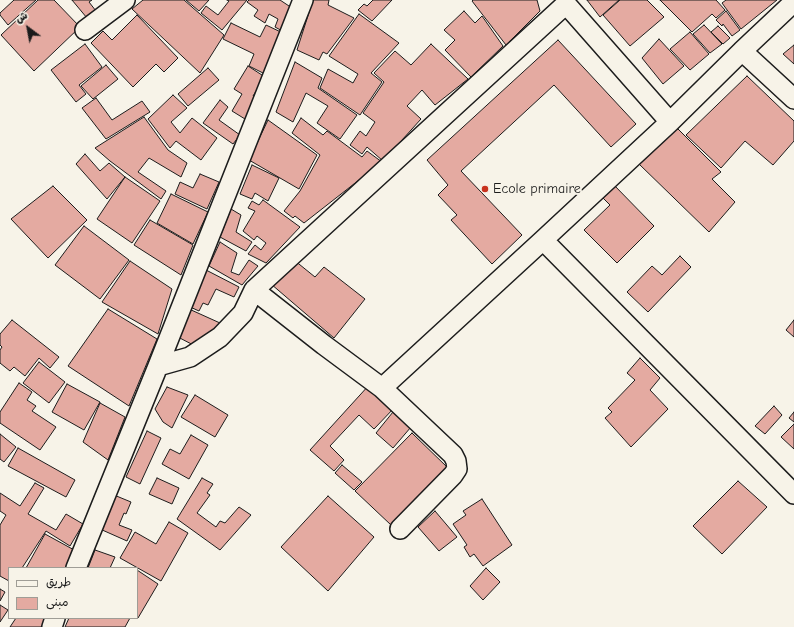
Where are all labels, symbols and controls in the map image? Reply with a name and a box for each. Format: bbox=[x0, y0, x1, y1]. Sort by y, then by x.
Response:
north arrow bbox=[8, 8, 48, 48]
text: ش bbox=[13, 9, 30, 26]
place label: Ecole primaire bbox=[493, 181, 581, 197]
marker: Ecole primaire bbox=[480, 184, 490, 194]
legend bbox=[8, 567, 138, 619]
text: طريق bbox=[46, 575, 71, 589]
text: مبنى bbox=[46, 595, 69, 609]

